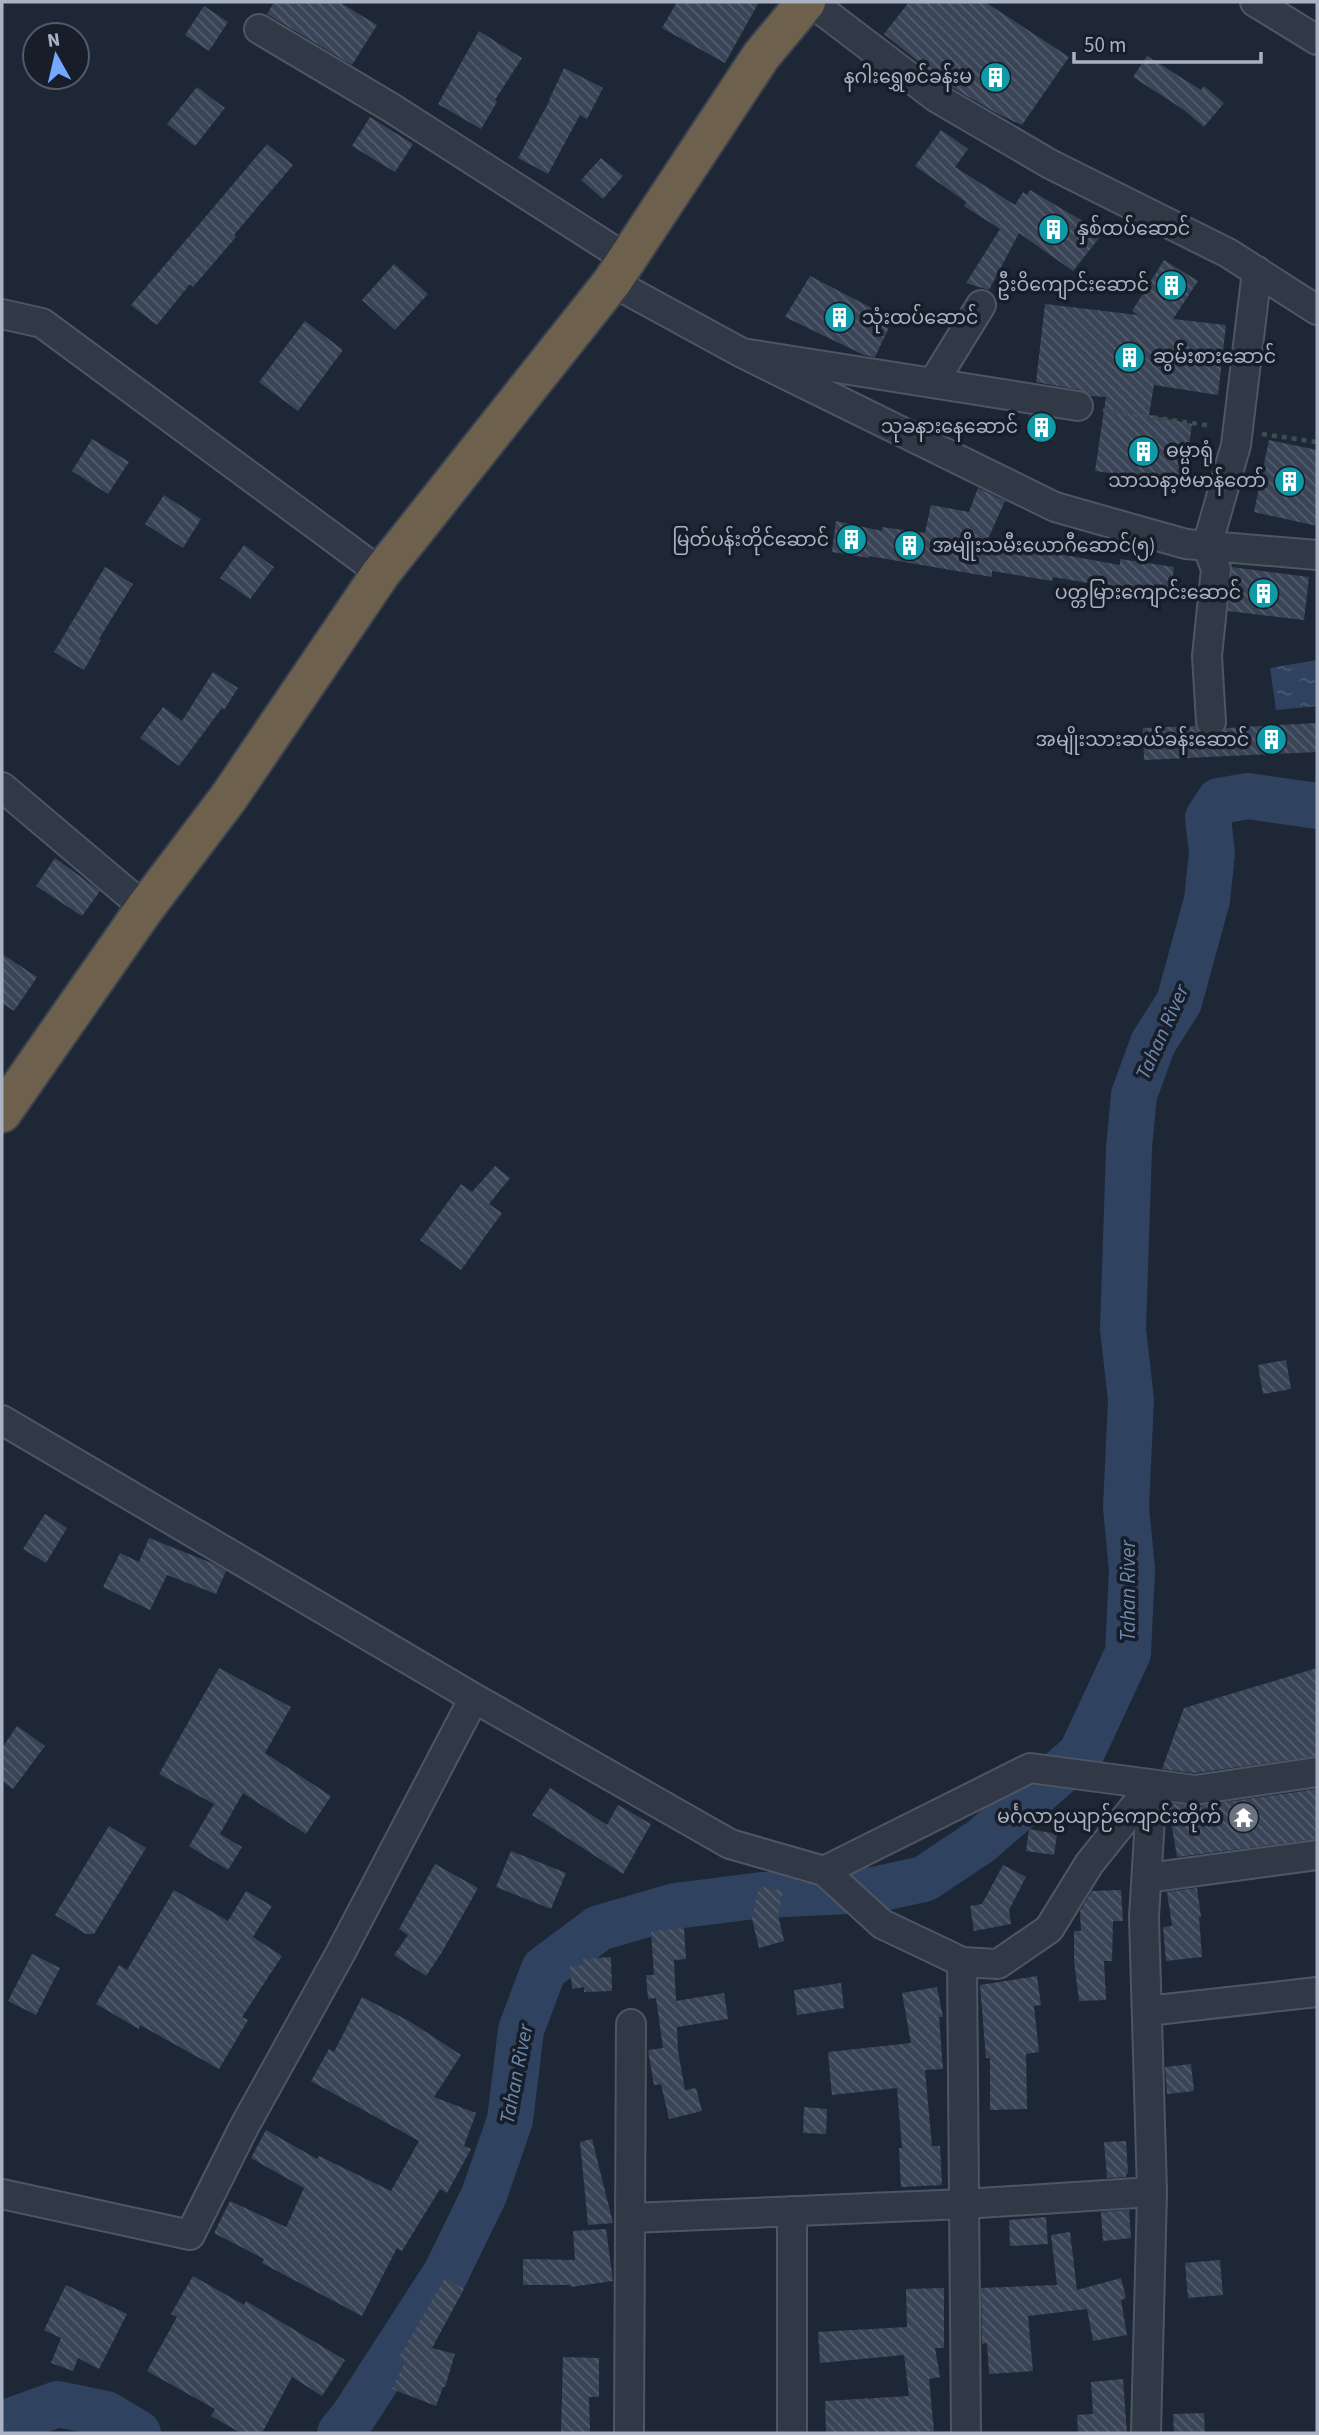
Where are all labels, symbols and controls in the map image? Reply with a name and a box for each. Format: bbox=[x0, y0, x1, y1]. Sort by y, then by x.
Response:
north arrow bbox=[21, 21, 91, 91]
scale bar bbox=[1074, 21, 1261, 65]
text: N bbox=[46, 26, 62, 55]
text: 50 m bbox=[1084, 30, 1126, 60]
building icon: နဂါးရွှေစင်ခန်းမ bbox=[978, 60, 1012, 94]
place label: နဂါးရွှေစင်ခန်းမ bbox=[844, 62, 972, 92]
building icon: နှစ်ထပ်ဆောင် bbox=[1037, 212, 1071, 246]
place label: နှစ်ထပ်ဆောင် bbox=[1077, 214, 1190, 245]
building icon: ဦးဝိကျောင်းဆောင် bbox=[1155, 268, 1189, 302]
place label: ဦးဝိကျောင်းဆောင် bbox=[997, 270, 1149, 300]
building icon: သုံးထပ်ဆောင် bbox=[822, 301, 856, 335]
place label: သုံးထပ်ဆောင် bbox=[862, 303, 978, 334]
building icon: ဆွမ်းစားဆောင် bbox=[1113, 340, 1147, 374]
place label: ဆွမ်းစားဆောင် bbox=[1153, 342, 1276, 372]
building icon: သုခနားနေဆောင် bbox=[1024, 410, 1058, 444]
place label: သုခနားနေဆောင် bbox=[881, 412, 1018, 443]
building icon: ဓမ္မာရုံ bbox=[1126, 434, 1160, 468]
place label: ဓမ္မာရုံ bbox=[1166, 438, 1213, 467]
building icon: သာသနာ့ဗိမာန်တော် bbox=[1272, 464, 1306, 498]
place label: သာသနာ့ဗိမာန်တော် bbox=[1108, 466, 1266, 496]
building icon: မြတ်ပန်းတိုင်ဆောင် bbox=[835, 523, 869, 557]
place label: မြတ်ပန်းတိုင်ဆောင် bbox=[672, 525, 829, 556]
building icon: အမျိုးသမီးယောဂီဆောင်(၅) bbox=[892, 529, 926, 563]
place label: အမျိုးသမီးယောဂီဆောင်(၅) bbox=[932, 531, 1155, 561]
building icon: ပတ္တမြားကျောင်းဆောင် bbox=[1247, 576, 1281, 610]
place label: ပတ္တမြားကျောင်းဆောင် bbox=[1055, 578, 1241, 608]
building icon: အမျိုးသားဆယ်ခန်းဆောင် bbox=[1255, 723, 1289, 757]
place label: အမျိုးသားဆယ်ခန်းဆောင် bbox=[1036, 725, 1249, 755]
water label: Tahan River bbox=[1128, 979, 1197, 1084]
water label: Tahan River bbox=[1113, 1540, 1143, 1642]
temple icon: မင်္ဂလာဥယျာဉ်ကျောင်းတိုက် bbox=[1227, 1800, 1261, 1834]
place label: မင်္ဂလာဥယျာဉ်ကျောင်းတိုက် bbox=[997, 1802, 1221, 1833]
water label: Tahan River bbox=[492, 2021, 541, 2127]

